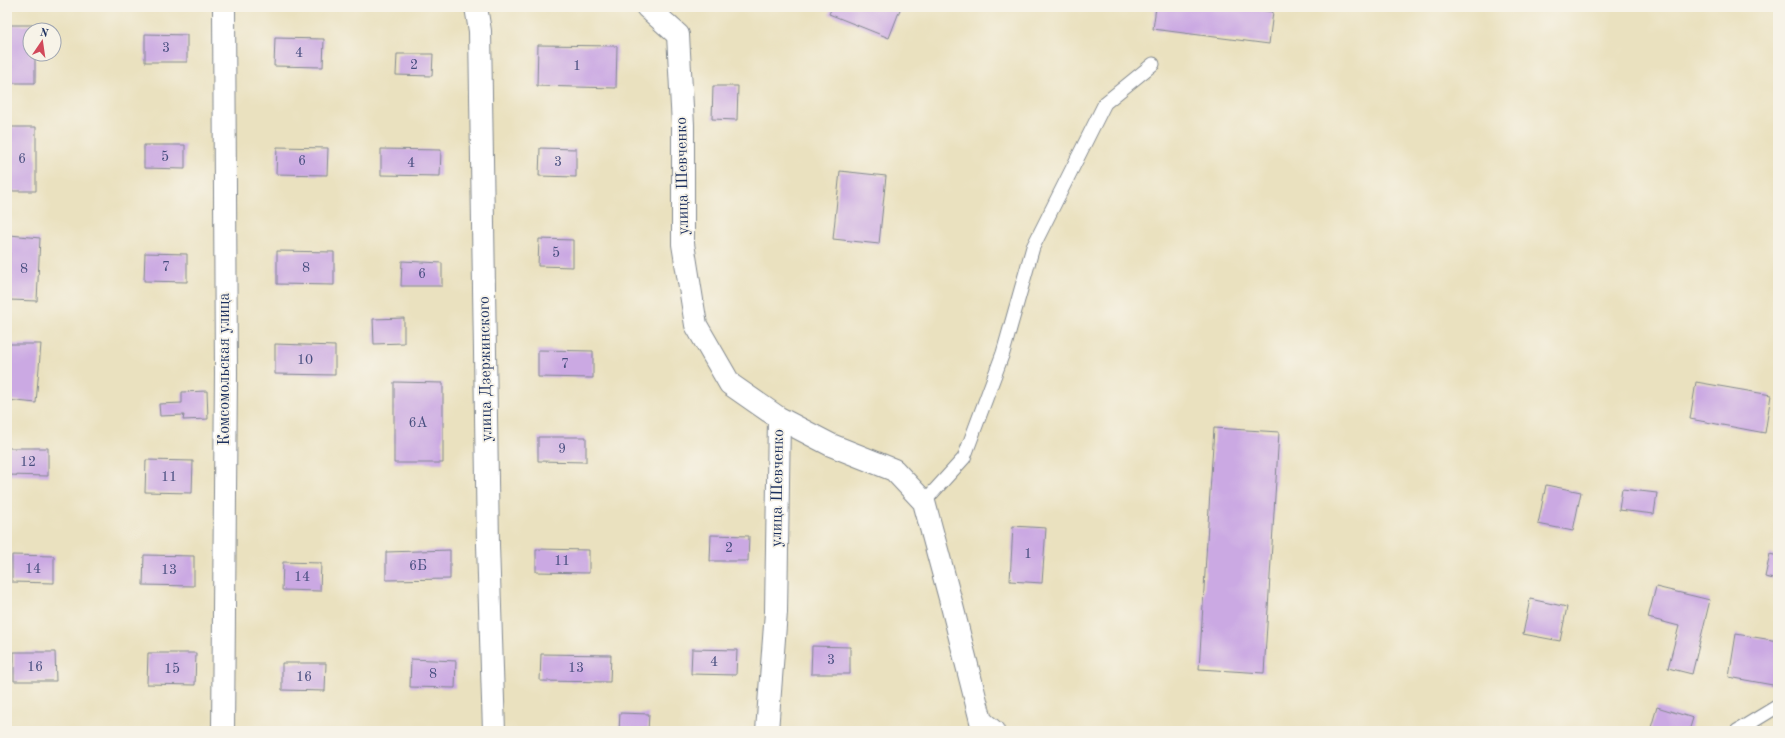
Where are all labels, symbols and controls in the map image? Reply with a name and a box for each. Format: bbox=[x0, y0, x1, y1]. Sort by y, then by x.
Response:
north arrow bbox=[22, 22, 62, 62]
text: N bbox=[39, 27, 50, 40]
house number: 3 bbox=[162, 41, 170, 55]
house number: 4 bbox=[295, 46, 303, 60]
house number: 2 bbox=[410, 58, 418, 72]
house number: 1 bbox=[573, 59, 581, 73]
street label: улица Шевченко bbox=[674, 117, 692, 235]
house number: 5 bbox=[161, 150, 169, 164]
house number: 6 bbox=[18, 152, 26, 166]
house number: 6 bbox=[298, 154, 306, 168]
house number: 3 bbox=[554, 155, 562, 169]
house number: 4 bbox=[407, 156, 415, 170]
house number: 5 bbox=[552, 246, 560, 260]
house number: 7 bbox=[162, 260, 170, 274]
house number: 8 bbox=[302, 261, 310, 275]
house number: 8 bbox=[20, 262, 28, 276]
house number: 6 bbox=[418, 267, 426, 281]
street label: Комсомольская улица bbox=[217, 292, 233, 446]
street label: улица Дзержинского bbox=[477, 296, 495, 442]
house number: 10 bbox=[297, 353, 313, 367]
house number: 7 bbox=[561, 357, 569, 371]
house number: 6А bbox=[409, 416, 428, 430]
street label: улица Шевченко bbox=[769, 429, 787, 547]
house number: 9 bbox=[558, 442, 566, 456]
house number: 12 bbox=[20, 455, 36, 469]
house number: 11 bbox=[161, 470, 177, 484]
house number: 2 bbox=[725, 541, 733, 555]
house number: 1 bbox=[1024, 547, 1032, 561]
house number: 11 bbox=[554, 554, 570, 568]
house number: 6Б bbox=[409, 559, 427, 573]
house number: 14 bbox=[25, 562, 41, 576]
house number: 13 bbox=[161, 563, 177, 577]
house number: 14 bbox=[294, 570, 310, 584]
house number: 3 bbox=[827, 653, 835, 667]
house number: 4 bbox=[710, 655, 718, 669]
house number: 16 bbox=[27, 660, 43, 674]
house number: 13 bbox=[568, 661, 584, 675]
house number: 15 bbox=[164, 662, 180, 676]
house number: 8 bbox=[429, 667, 437, 681]
house number: 16 bbox=[296, 670, 312, 684]

